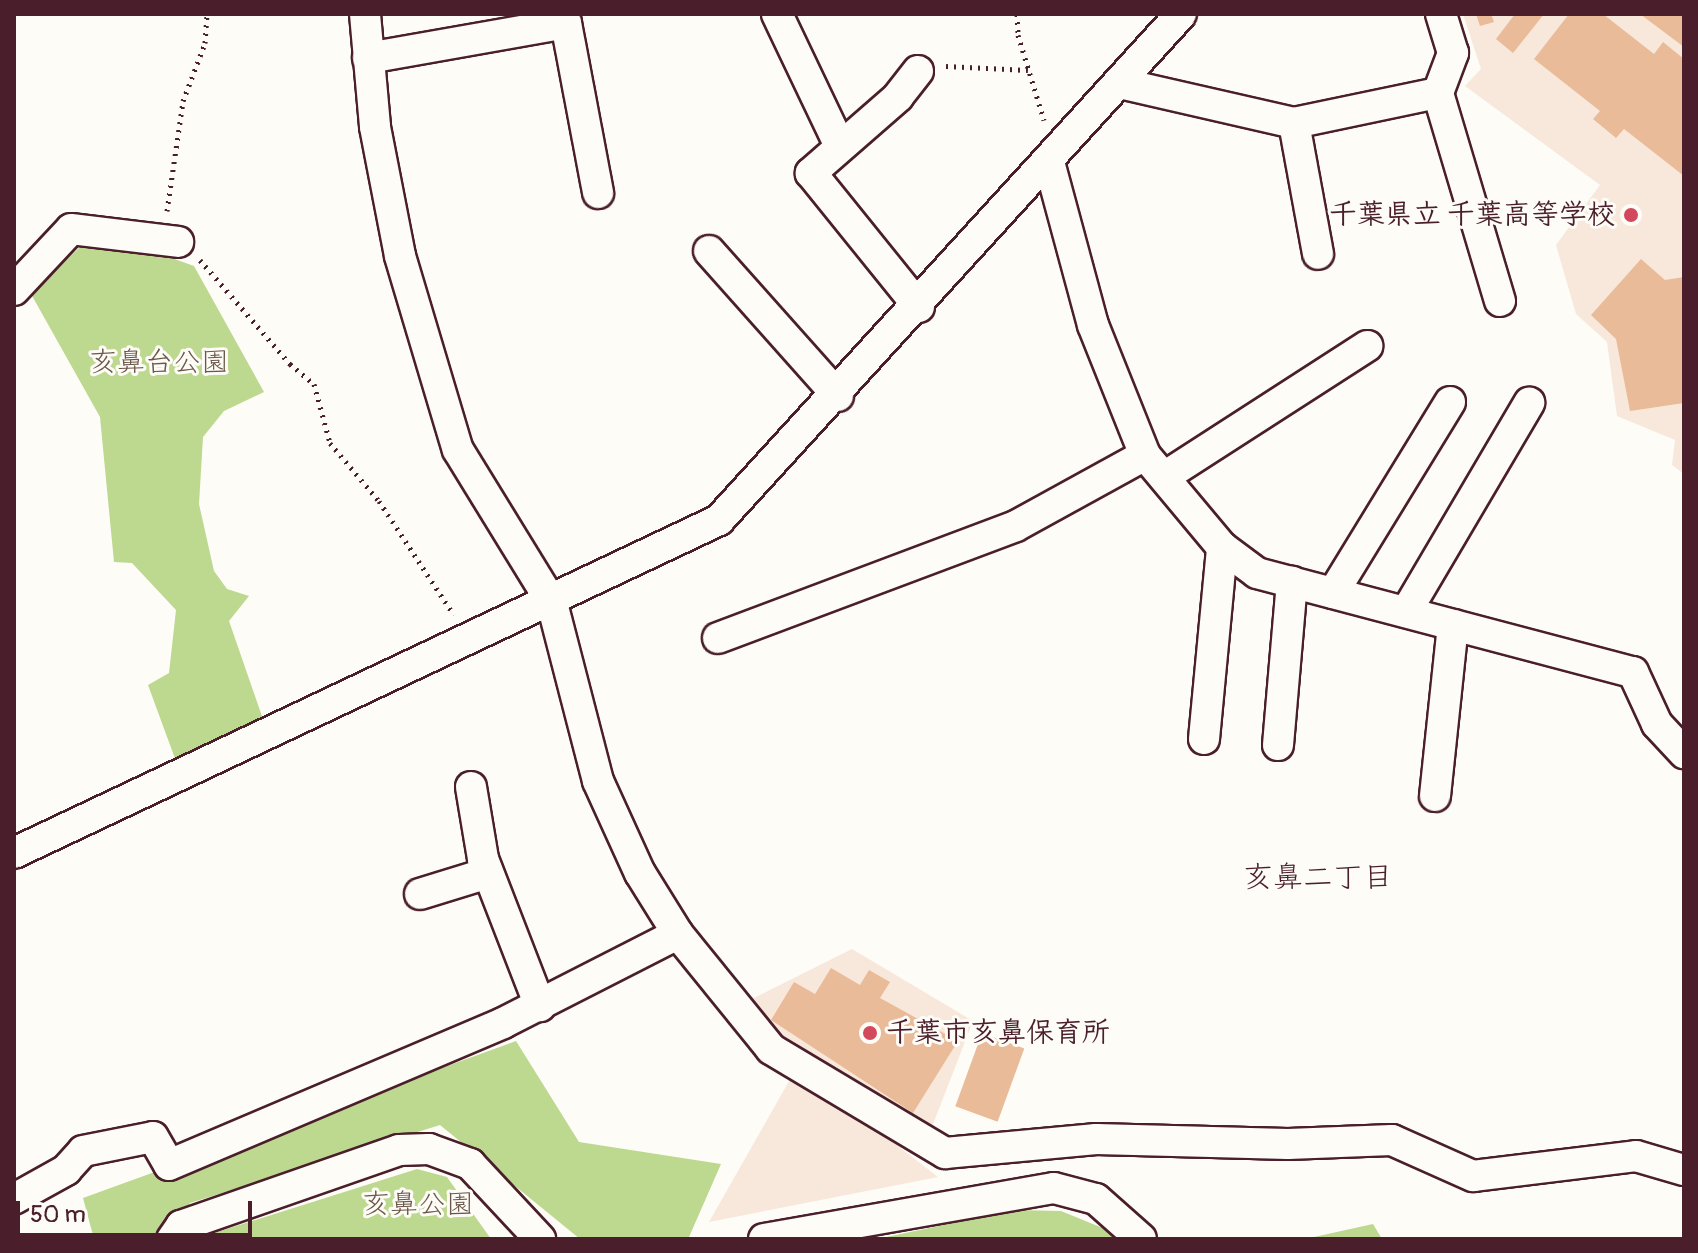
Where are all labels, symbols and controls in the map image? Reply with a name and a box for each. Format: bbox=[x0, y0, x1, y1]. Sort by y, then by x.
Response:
place label: 千葉県立 千葉高等学校 bbox=[1329, 198, 1615, 232]
marker: 千葉県立 千葉高等学校 bbox=[1622, 206, 1640, 224]
park label: 亥鼻台公園 bbox=[89, 346, 229, 380]
district label: 亥鼻二丁目 bbox=[1243, 860, 1393, 896]
place label: 千葉市亥鼻保育所 bbox=[886, 1016, 1110, 1050]
marker: 千葉市亥鼻保育所 bbox=[861, 1024, 879, 1042]
scale bar bbox=[20, 1185, 256, 1235]
park label: 亥鼻公園 bbox=[362, 1188, 474, 1222]
text: 50 m bbox=[30, 1200, 86, 1229]

